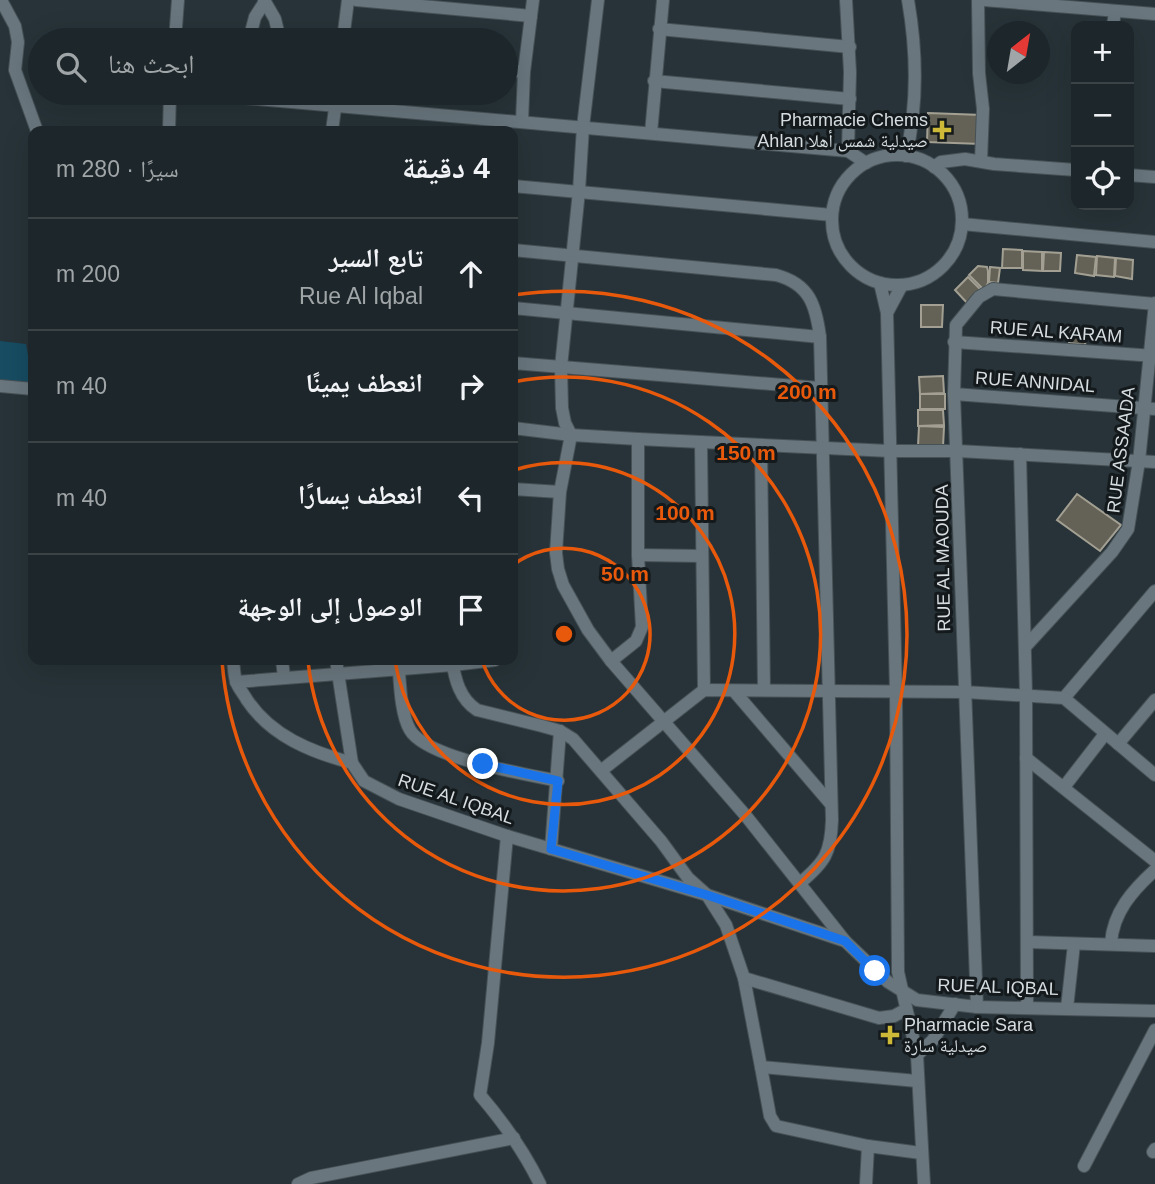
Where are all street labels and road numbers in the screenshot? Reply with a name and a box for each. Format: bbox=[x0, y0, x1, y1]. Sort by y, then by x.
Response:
street label: RUE AL KARAM bbox=[989, 317, 1123, 347]
street label: RUE ANNIDAL bbox=[974, 368, 1096, 396]
street label: RUE ASSAADA bbox=[1103, 386, 1139, 514]
street label: RUE AL MAOUDA bbox=[932, 484, 954, 632]
street label: RUE AL IQBAL bbox=[395, 770, 517, 828]
street label: RUE AL IQBAL bbox=[937, 975, 1059, 999]

